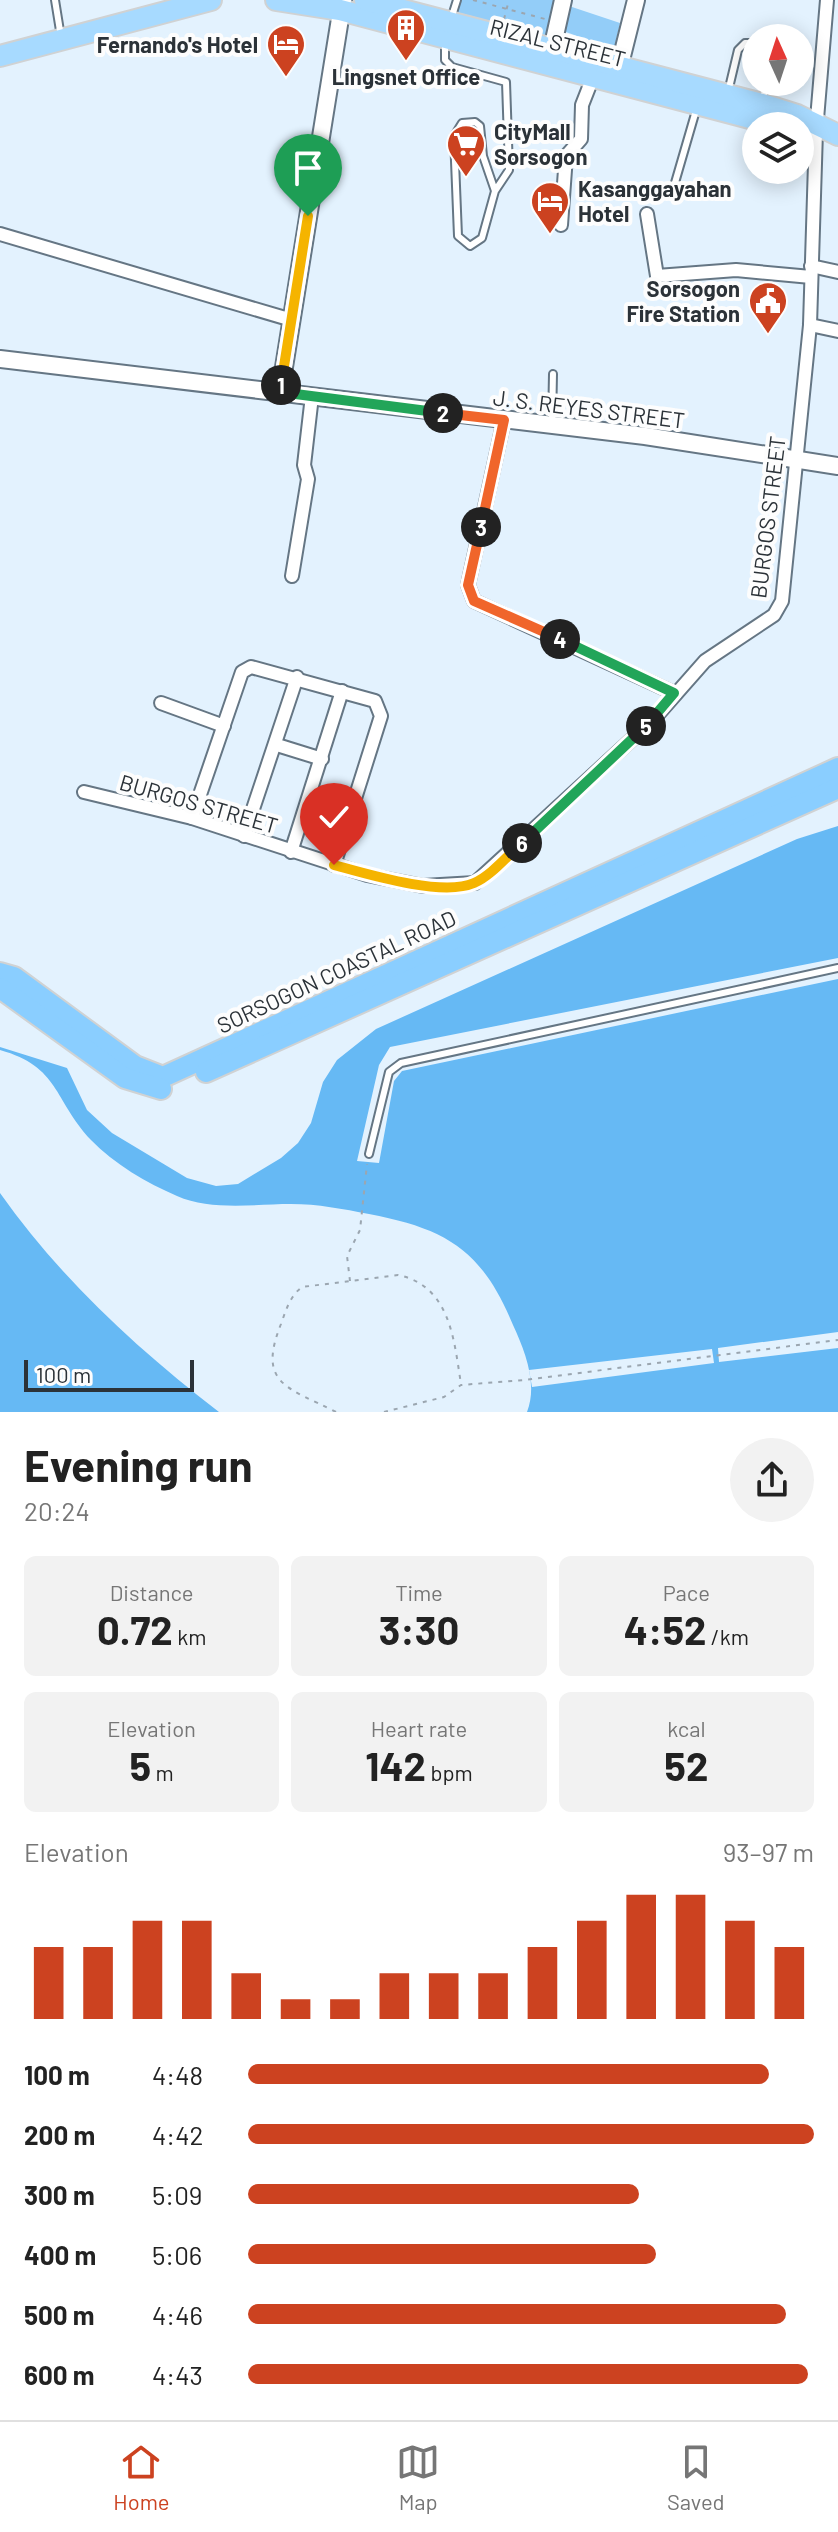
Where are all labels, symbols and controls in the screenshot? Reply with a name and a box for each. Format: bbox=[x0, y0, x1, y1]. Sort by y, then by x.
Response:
building icon: Lingsnet Office bbox=[385, 7, 427, 62]
street label: RIZAL STREET bbox=[487, 13, 629, 71]
hotel icon: Fernando's Hotel bbox=[265, 23, 307, 78]
north arrow bbox=[742, 24, 814, 96]
map controls bbox=[742, 24, 814, 184]
place label: Fernando's Hotel bbox=[97, 31, 258, 57]
place label: Lingsnet Office bbox=[332, 63, 480, 89]
button: layers bbox=[742, 112, 814, 184]
place label: CityMall Sorsogon bbox=[494, 118, 587, 169]
supermarket icon: CityMall Sorsogon bbox=[445, 123, 487, 178]
pin bbox=[274, 134, 342, 216]
icon: arrive bbox=[286, 146, 330, 190]
place label: Kasanggayahan Hotel bbox=[578, 175, 732, 226]
hotel icon: Kasanggayahan Hotel bbox=[529, 180, 571, 235]
place label: Sorsogon Fire Station bbox=[626, 275, 740, 326]
public building icon: Sorsogon Fire Station bbox=[747, 280, 789, 335]
pin: 1 bbox=[261, 365, 301, 405]
text: 1 bbox=[277, 372, 285, 398]
street label: J. S. REYES STREET bbox=[492, 383, 686, 433]
pin: 2 bbox=[423, 393, 463, 433]
text: 2 bbox=[437, 400, 449, 426]
street label: BURGOS STREET bbox=[744, 434, 790, 600]
pin: 3 bbox=[461, 507, 501, 547]
text: 3 bbox=[475, 514, 487, 540]
pin: 4 bbox=[540, 619, 580, 659]
text: 4 bbox=[553, 626, 567, 652]
pin: 5 bbox=[626, 706, 666, 746]
text: 5 bbox=[640, 713, 652, 739]
street label: BURGOS STREET bbox=[117, 768, 281, 838]
pin bbox=[300, 783, 368, 865]
icon: check bbox=[312, 795, 356, 839]
pin: 6 bbox=[502, 823, 542, 863]
text: 6 bbox=[516, 830, 528, 856]
street label: SORSOGON COASTAL ROAD bbox=[212, 904, 460, 1038]
scale bar bbox=[24, 1356, 194, 1392]
text: 100 m bbox=[36, 1361, 91, 1387]
text: Evening run bbox=[24, 1438, 253, 1491]
button: share bbox=[730, 1438, 814, 1522]
text: 20:24 bbox=[24, 1495, 90, 1526]
text: Distance bbox=[110, 1579, 194, 1605]
text: Time bbox=[395, 1579, 443, 1605]
text: Pace bbox=[663, 1579, 710, 1605]
text: 0.72 bbox=[97, 1605, 173, 1653]
text: 3:30 bbox=[379, 1605, 459, 1653]
text: 4:52 bbox=[624, 1605, 706, 1653]
text: km bbox=[173, 1623, 206, 1649]
text: /km bbox=[706, 1623, 749, 1649]
text: Elevation bbox=[107, 1715, 196, 1741]
text: Heart rate bbox=[371, 1715, 467, 1741]
text: kcal bbox=[667, 1715, 706, 1741]
text: 5 bbox=[130, 1741, 151, 1789]
text: 142 bbox=[365, 1741, 426, 1789]
text: 52 bbox=[664, 1741, 708, 1789]
text: m bbox=[151, 1759, 174, 1785]
text: bpm bbox=[426, 1759, 473, 1785]
text: Elevation bbox=[24, 1836, 129, 1867]
text: 93–97 m bbox=[723, 1836, 814, 1867]
text: 100 m bbox=[24, 2059, 90, 2090]
text: 4:48 bbox=[152, 2059, 203, 2090]
text: 200 m bbox=[24, 2119, 95, 2150]
text: 4:42 bbox=[152, 2119, 203, 2150]
text: 300 m bbox=[24, 2179, 95, 2210]
text: 5:09 bbox=[152, 2179, 202, 2210]
text: 400 m bbox=[24, 2239, 96, 2270]
text: 5:06 bbox=[152, 2239, 202, 2270]
text: 500 m bbox=[24, 2299, 95, 2330]
text: 4:46 bbox=[152, 2299, 203, 2330]
text: 600 m bbox=[24, 2359, 95, 2390]
text: 4:43 bbox=[152, 2359, 203, 2390]
tab: Home bbox=[113, 2440, 170, 2514]
tab: Map bbox=[396, 2440, 440, 2514]
tab: Saved bbox=[667, 2440, 725, 2514]

